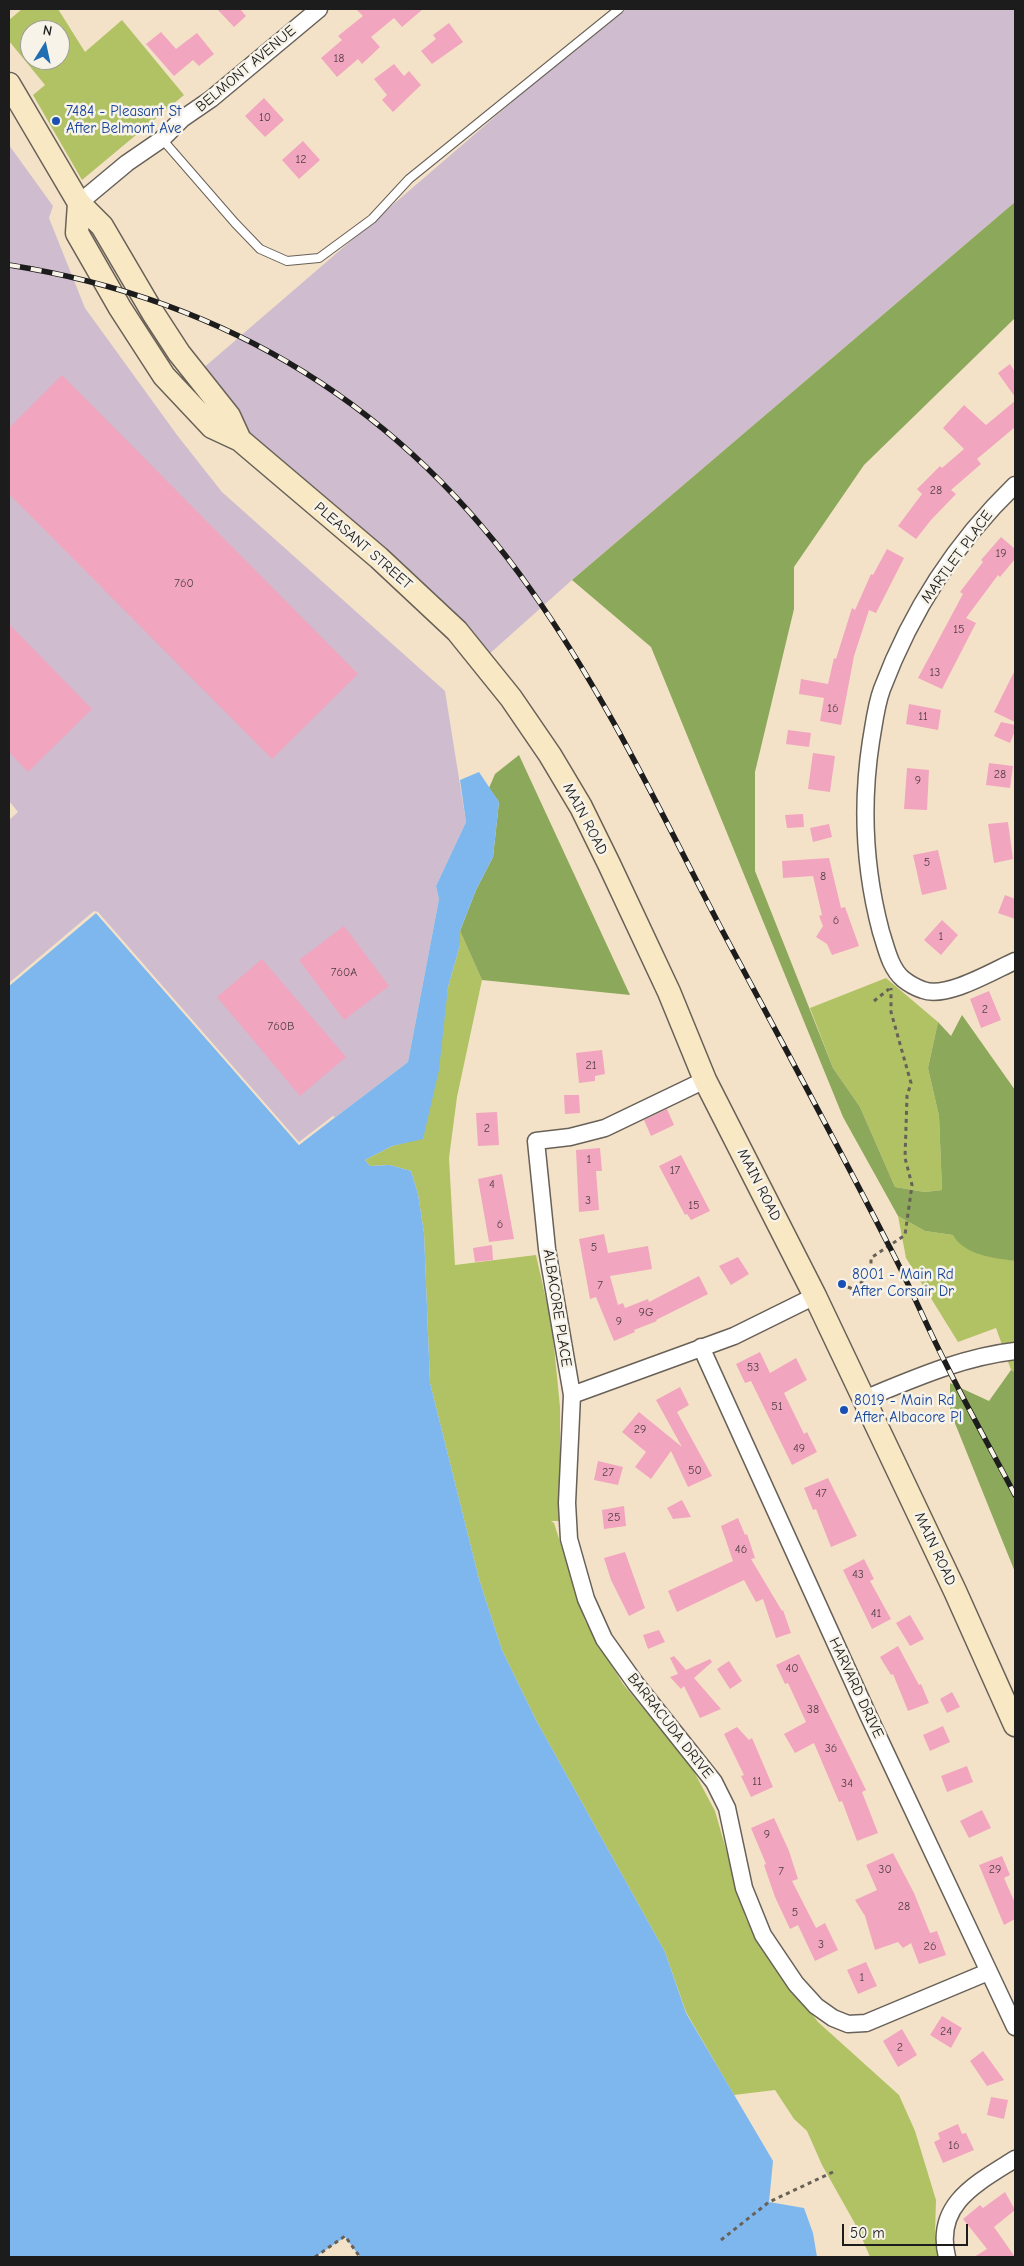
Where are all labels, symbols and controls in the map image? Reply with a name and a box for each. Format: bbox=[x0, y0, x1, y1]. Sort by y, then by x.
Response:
north arrow bbox=[20, 20, 70, 70]
text: N bbox=[42, 22, 53, 40]
street label: BELMONT AVENUE bbox=[192, 22, 300, 116]
house number: 18 bbox=[334, 52, 344, 66]
place label: 7484 - Pleasant St After Belmont Ave bbox=[66, 103, 181, 138]
house number: 10 bbox=[259, 111, 271, 125]
marker: 7484 - Pleasant St After Belmont Ave bbox=[50, 115, 62, 127]
house number: 12 bbox=[295, 153, 307, 167]
house number: 28 bbox=[930, 484, 942, 498]
street label: PLEASANT STREET bbox=[310, 498, 416, 594]
street label: MARTLET PLACE bbox=[917, 507, 997, 607]
house number: 19 bbox=[995, 547, 1007, 561]
house number: 760 bbox=[174, 577, 194, 591]
house number: 15 bbox=[953, 623, 965, 637]
house number: 13 bbox=[930, 666, 940, 680]
house number: 16 bbox=[827, 702, 839, 716]
house number: 11 bbox=[918, 710, 928, 724]
house number: 28 bbox=[994, 768, 1006, 782]
house number: 9 bbox=[915, 774, 921, 788]
street label: MAIN ROAD bbox=[559, 780, 611, 858]
house number: 5 bbox=[924, 856, 930, 870]
house number: 8 bbox=[820, 870, 826, 884]
house number: 6 bbox=[833, 914, 839, 928]
house number: 1 bbox=[939, 930, 943, 944]
house number: 760A bbox=[331, 966, 357, 980]
house number: 2 bbox=[982, 1003, 988, 1017]
house number: 760B bbox=[268, 1020, 294, 1034]
house number: 21 bbox=[585, 1059, 597, 1073]
house number: 2 bbox=[484, 1122, 490, 1136]
street label: MAIN ROAD bbox=[733, 1146, 785, 1224]
house number: 1 bbox=[587, 1153, 591, 1167]
house number: 17 bbox=[670, 1164, 680, 1178]
house number: 4 bbox=[489, 1178, 495, 1192]
house number: 3 bbox=[585, 1194, 591, 1208]
house number: 15 bbox=[688, 1199, 700, 1213]
house number: 6 bbox=[497, 1218, 503, 1232]
house number: 5 bbox=[591, 1241, 597, 1255]
street label: ALBACORE PLACE bbox=[539, 1248, 575, 1368]
place label: 8001 - Main Rd After Corsair Dr bbox=[852, 1266, 954, 1301]
marker: 8001 - Main Rd After Corsair Dr bbox=[836, 1278, 848, 1290]
house number: 7 bbox=[597, 1279, 603, 1293]
house number: 9G bbox=[639, 1306, 653, 1320]
house number: 9 bbox=[616, 1315, 622, 1329]
house number: 53 bbox=[747, 1361, 759, 1375]
place label: 8019 - Main Rd After Albacore Pl bbox=[854, 1392, 962, 1427]
house number: 51 bbox=[771, 1400, 783, 1414]
marker: 8019 - Main Rd After Albacore Pl bbox=[838, 1404, 850, 1416]
house number: 29 bbox=[634, 1423, 646, 1437]
house number: 49 bbox=[793, 1442, 805, 1456]
house number: 50 bbox=[688, 1464, 702, 1478]
house number: 27 bbox=[602, 1466, 614, 1480]
house number: 47 bbox=[815, 1487, 827, 1501]
street label: MAIN ROAD bbox=[910, 1510, 960, 1588]
house number: 25 bbox=[608, 1511, 620, 1525]
house number: 46 bbox=[735, 1543, 747, 1557]
house number: 43 bbox=[852, 1568, 864, 1582]
house number: 41 bbox=[871, 1607, 881, 1621]
street label: HARVARD DRIVE bbox=[825, 1635, 887, 1741]
house number: 40 bbox=[785, 1662, 799, 1676]
street label: BARRACUDA DRIVE bbox=[623, 1670, 717, 1782]
house number: 38 bbox=[807, 1703, 819, 1717]
house number: 36 bbox=[825, 1742, 837, 1756]
house number: 11 bbox=[752, 1775, 762, 1789]
house number: 34 bbox=[841, 1777, 853, 1791]
house number: 9 bbox=[764, 1828, 770, 1842]
house number: 30 bbox=[878, 1863, 892, 1877]
house number: 29 bbox=[989, 1863, 1001, 1877]
house number: 7 bbox=[778, 1865, 784, 1879]
house number: 28 bbox=[898, 1900, 910, 1914]
house number: 5 bbox=[792, 1906, 798, 1920]
house number: 3 bbox=[818, 1938, 824, 1952]
house number: 26 bbox=[924, 1940, 936, 1954]
house number: 1 bbox=[860, 1971, 864, 1985]
house number: 24 bbox=[940, 2025, 952, 2039]
house number: 2 bbox=[897, 2041, 903, 2055]
house number: 16 bbox=[948, 2139, 960, 2153]
scale bar bbox=[844, 2214, 970, 2246]
text: 50 m bbox=[850, 2224, 885, 2242]

